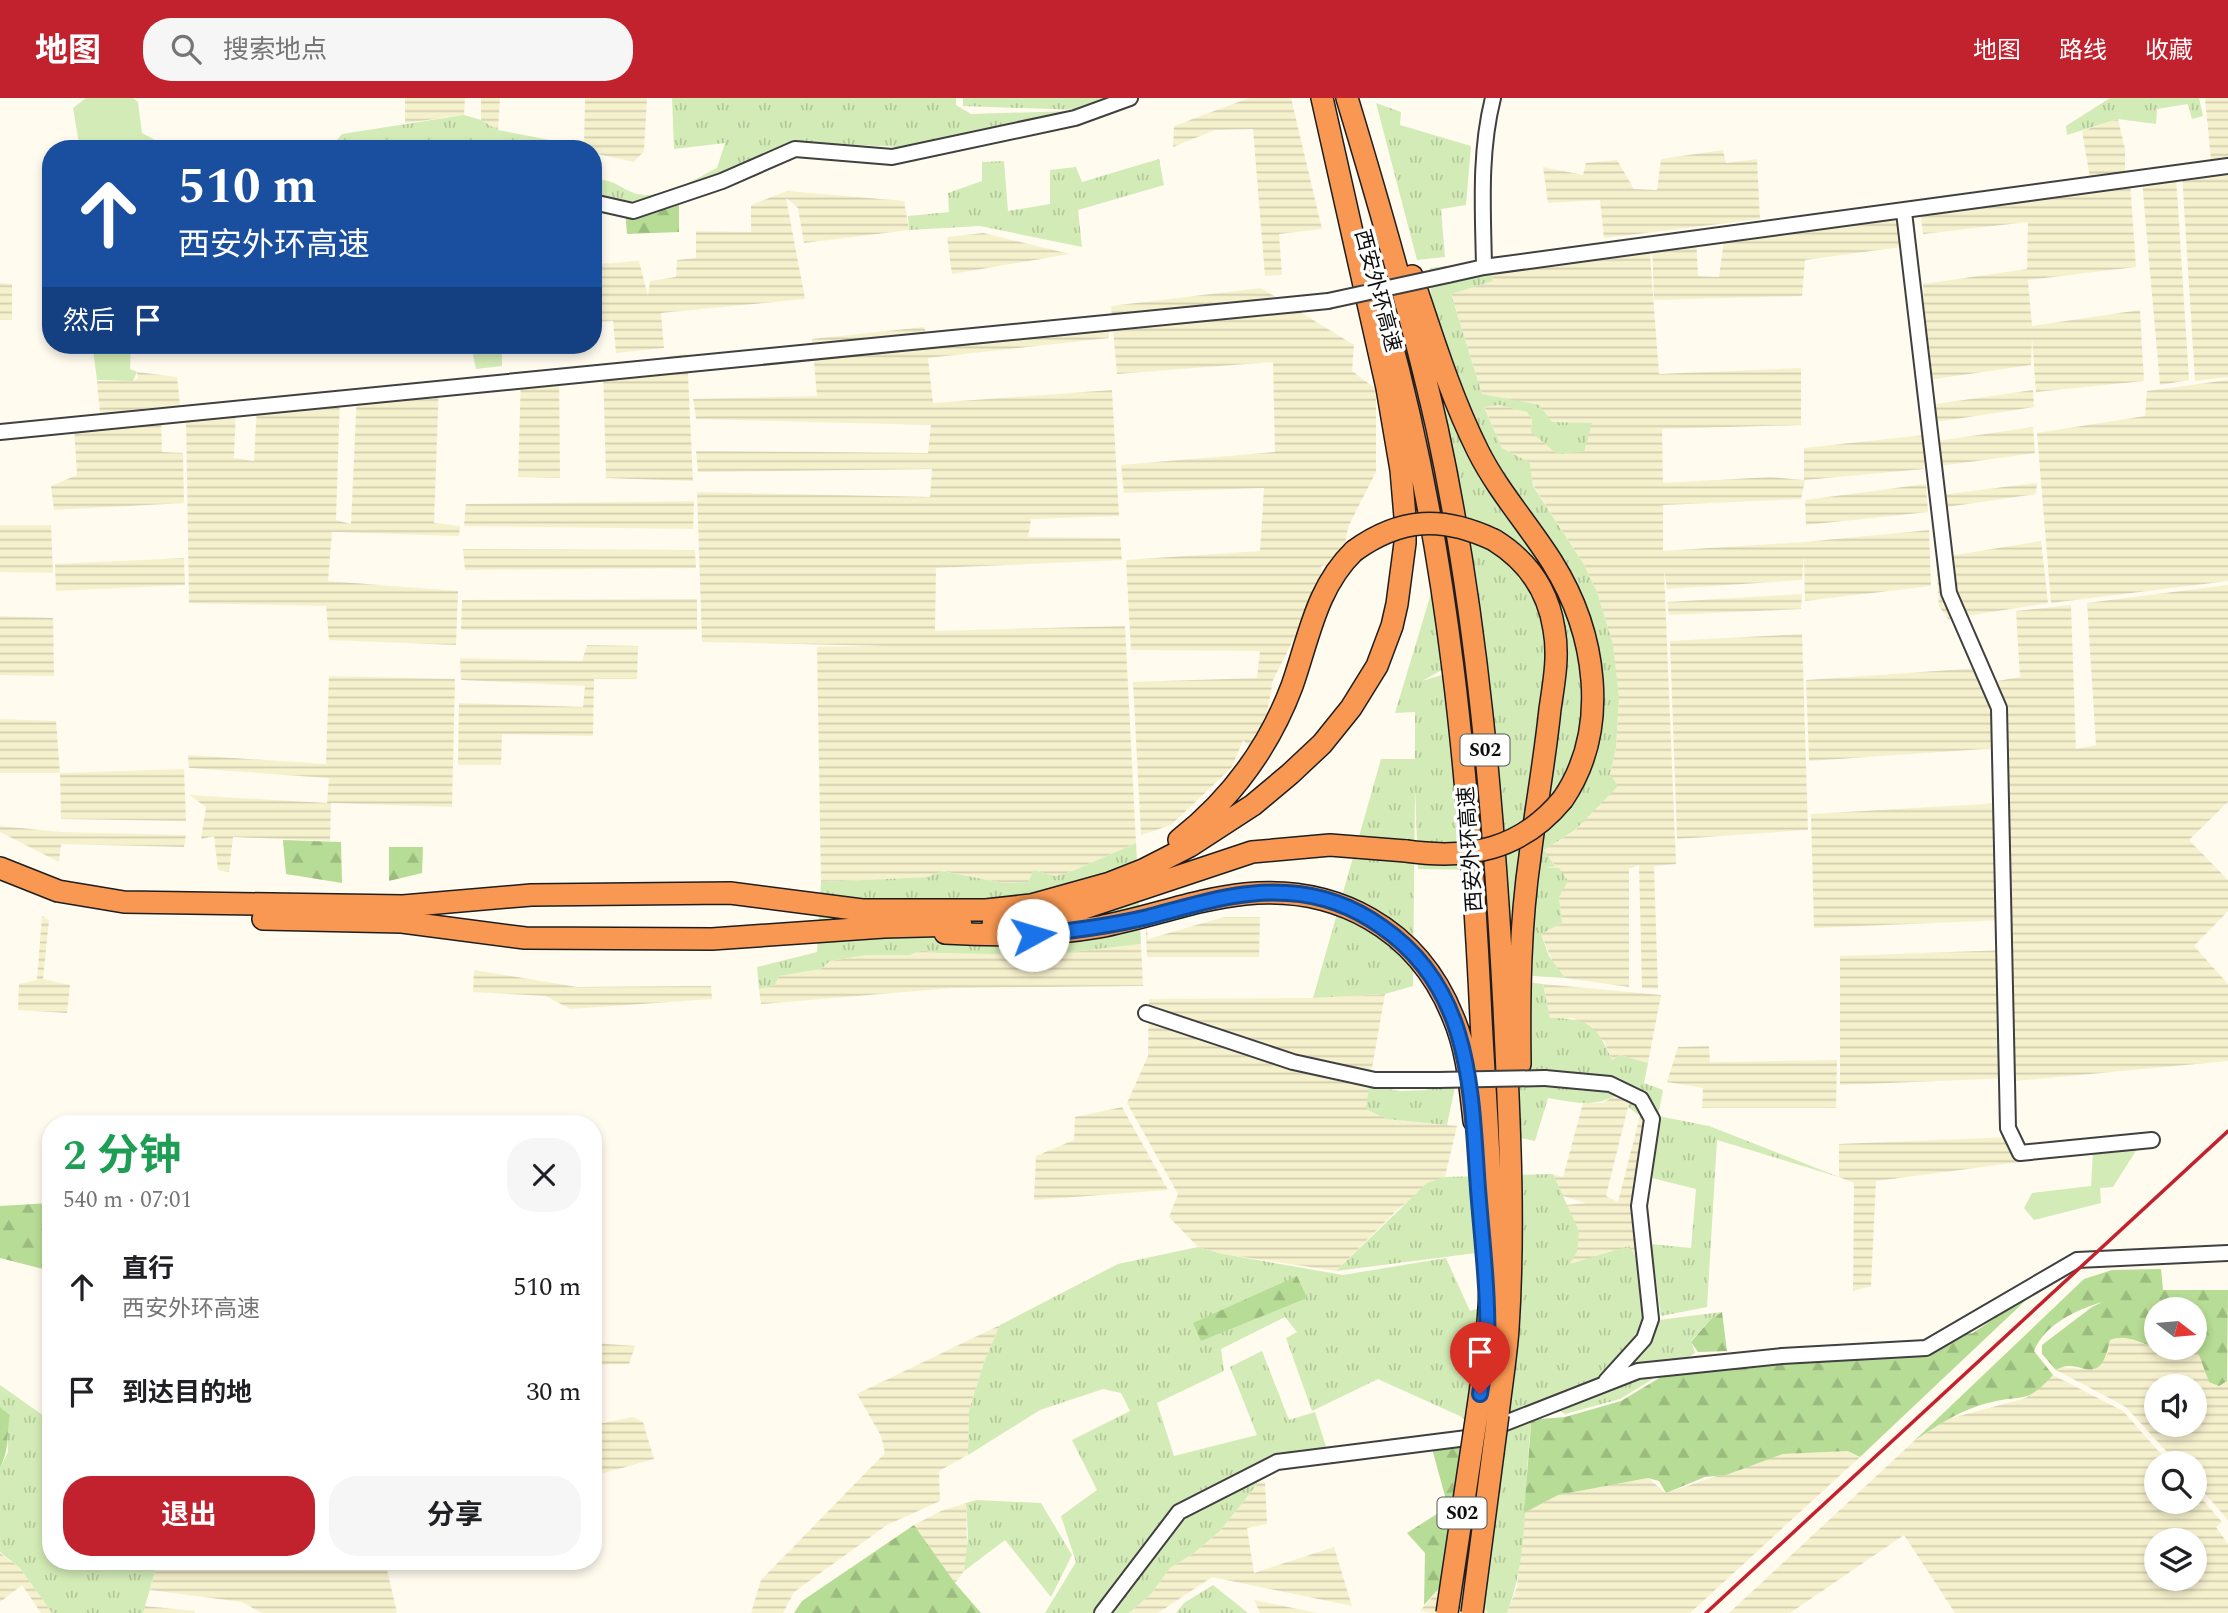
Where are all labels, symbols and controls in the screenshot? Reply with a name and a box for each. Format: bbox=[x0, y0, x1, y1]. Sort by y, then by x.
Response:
search box bbox=[143, 18, 633, 81]
text: 地图 bbox=[35, 26, 101, 76]
icon: search bbox=[167, 30, 205, 68]
text: 搜索地点 bbox=[223, 30, 327, 70]
text: 地图 bbox=[1973, 33, 2021, 69]
text: 路线 bbox=[2059, 33, 2107, 69]
text: 收藏 bbox=[2145, 33, 2193, 69]
text: 510 m bbox=[178, 150, 317, 225]
icon: ahead bbox=[63, 168, 154, 259]
text: 西安外环高速 bbox=[178, 221, 370, 270]
street label: 西安外环高速 bbox=[1345, 226, 1409, 356]
text: 然后 bbox=[63, 301, 115, 341]
icon: arrive bbox=[129, 301, 167, 339]
road number: S02 bbox=[1460, 734, 1510, 765]
street label: 西安外环高速 bbox=[1451, 785, 1491, 913]
position arrow bbox=[996, 898, 1070, 972]
text: 2 分钟 bbox=[63, 1125, 181, 1188]
button: close bbox=[507, 1138, 581, 1212]
text: 540 m · 07:01 bbox=[63, 1183, 192, 1218]
text: 直行 bbox=[122, 1249, 174, 1289]
text: 510 m bbox=[513, 1267, 581, 1307]
icon: ahead bbox=[63, 1268, 101, 1306]
text: 西安外环高速 bbox=[122, 1292, 260, 1327]
north arrow bbox=[2144, 1297, 2207, 1360]
map controls bbox=[2144, 1297, 2207, 1591]
pin bbox=[1450, 1322, 1510, 1394]
icon: arrive bbox=[1461, 1333, 1499, 1371]
text: 30 m bbox=[526, 1372, 581, 1412]
icon: arrive bbox=[63, 1373, 101, 1411]
text: 到达目的地 bbox=[122, 1373, 252, 1413]
button: sound bbox=[2144, 1374, 2207, 1437]
button: search bbox=[2144, 1451, 2207, 1514]
button: 退出 bbox=[63, 1476, 315, 1556]
button: 分享 bbox=[329, 1476, 581, 1556]
road number: S02 bbox=[1438, 1498, 1486, 1528]
button: layers bbox=[2144, 1528, 2207, 1591]

